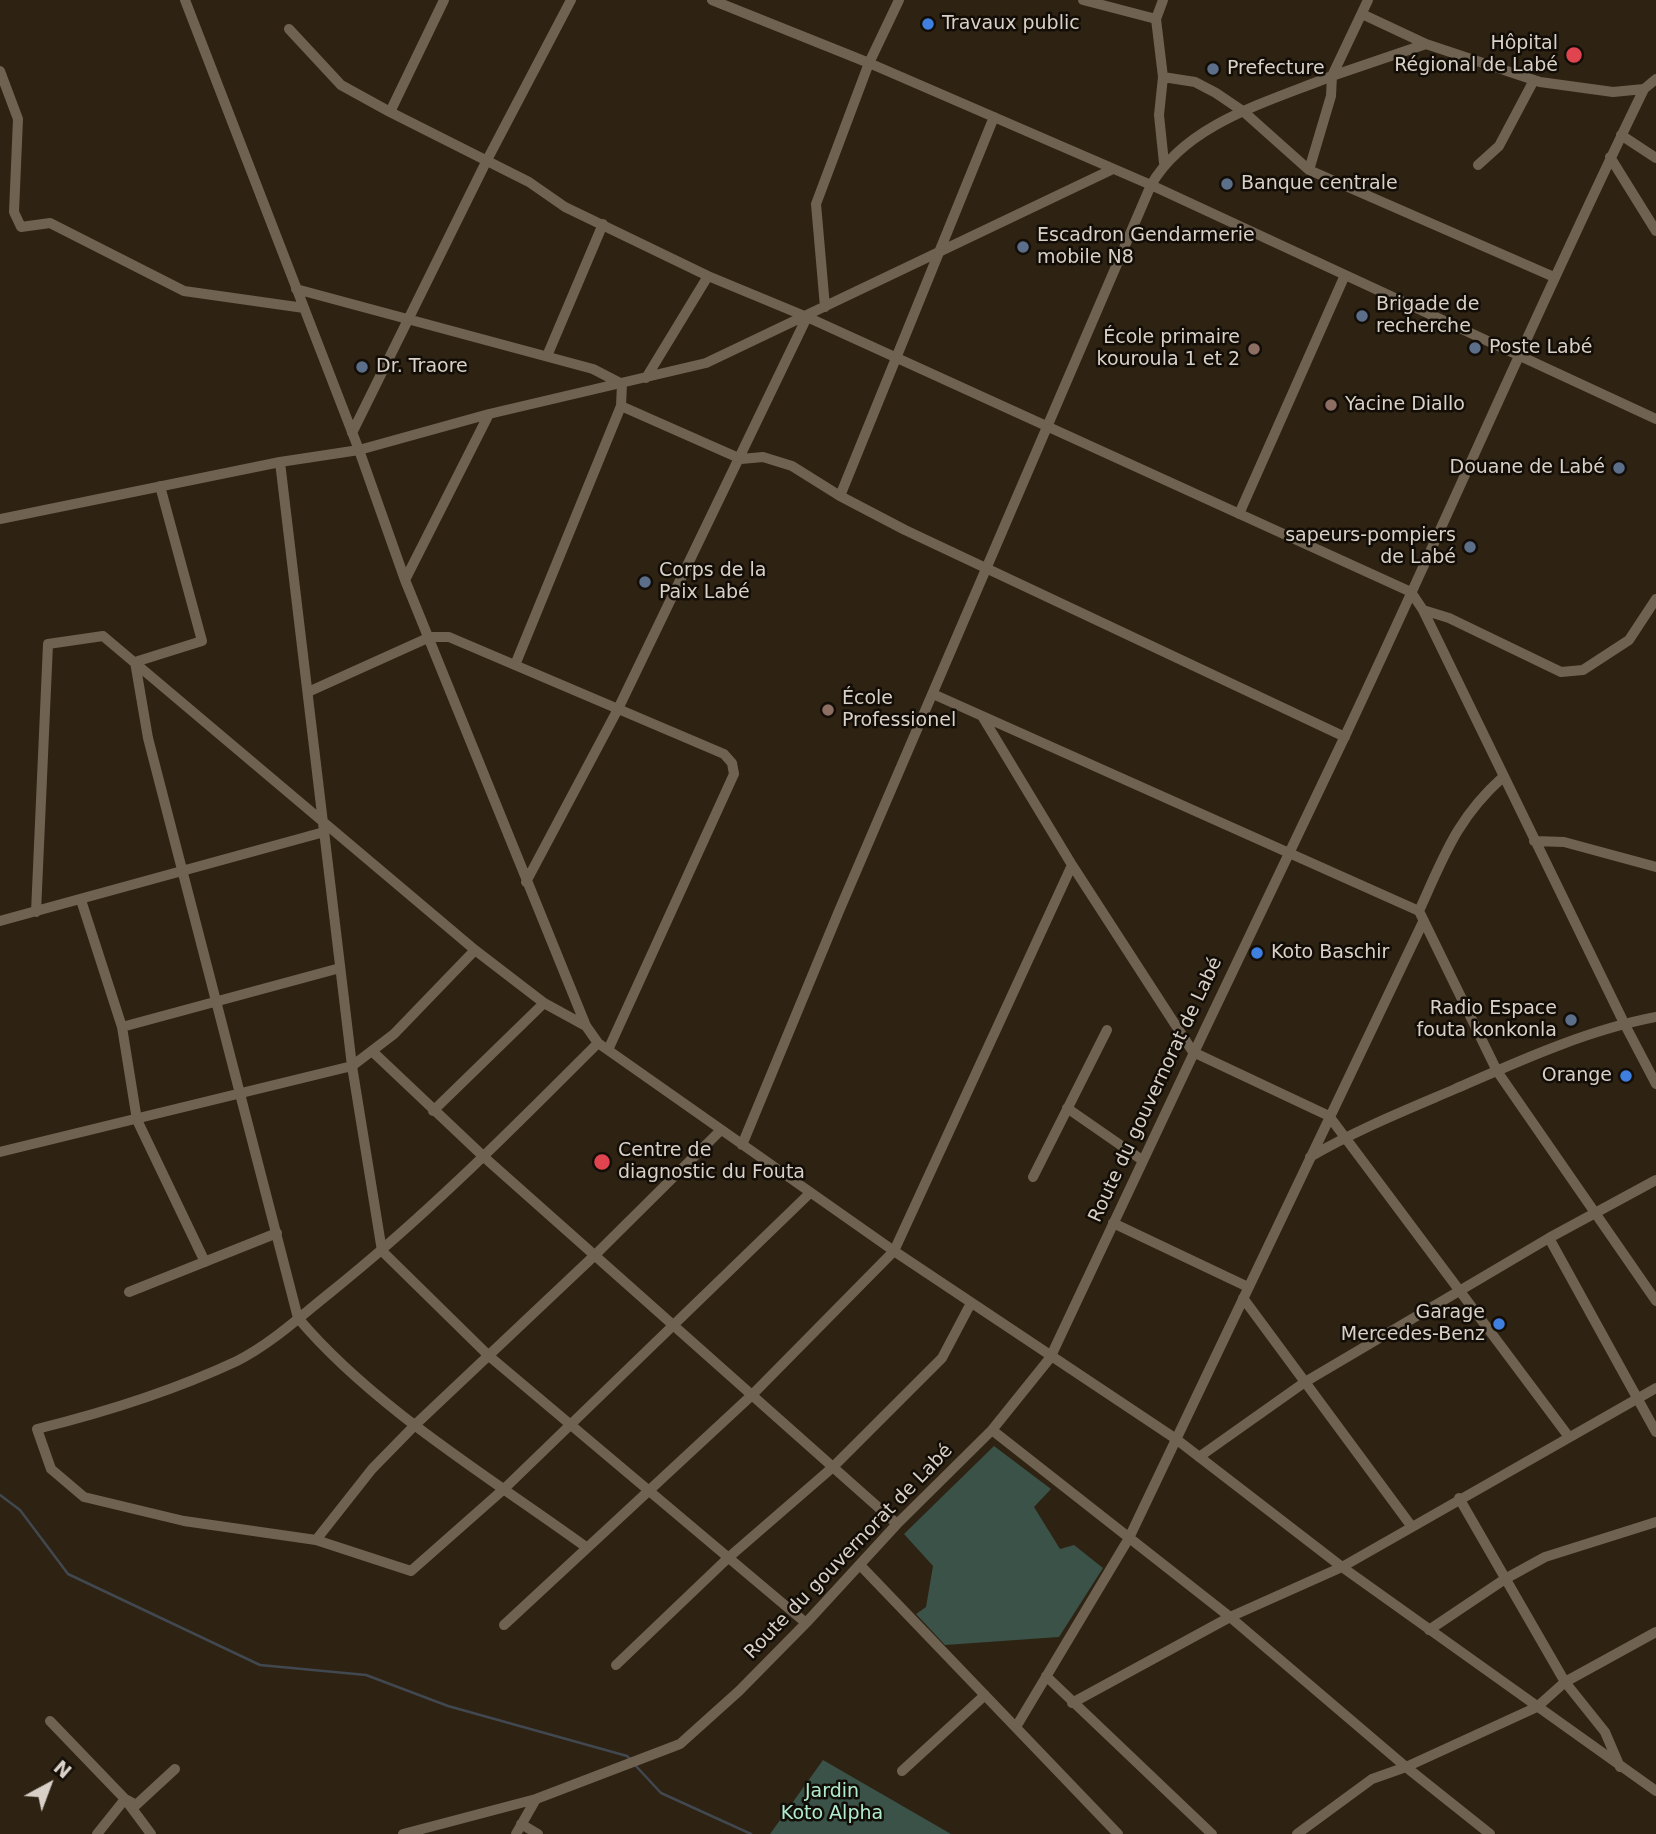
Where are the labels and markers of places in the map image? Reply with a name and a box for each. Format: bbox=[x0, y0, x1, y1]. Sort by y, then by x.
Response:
place label: Travaux public bbox=[942, 13, 1080, 35]
marker: Travaux public bbox=[920, 16, 936, 32]
place label: Hôpital Régional de Labé bbox=[1394, 33, 1558, 77]
marker: Hôpital Régional de Labé bbox=[1564, 45, 1584, 65]
place label: Prefecture bbox=[1227, 58, 1325, 80]
marker: Prefecture bbox=[1205, 61, 1221, 77]
place label: Banque centrale bbox=[1241, 173, 1398, 195]
marker: Banque centrale bbox=[1219, 176, 1235, 192]
place label: Escadron Gendarmerie mobile N8 bbox=[1037, 225, 1255, 269]
marker: Escadron Gendarmerie mobile N8 bbox=[1015, 239, 1031, 255]
place label: Brigade de recherche bbox=[1376, 294, 1479, 338]
marker: Brigade de recherche bbox=[1354, 308, 1370, 324]
place label: École primaire kouroula 1 et 2 bbox=[1097, 327, 1240, 371]
place label: Poste Labé bbox=[1489, 337, 1592, 359]
marker: Poste Labé bbox=[1467, 340, 1483, 356]
marker: École primaire kouroula 1 et 2 bbox=[1246, 341, 1262, 357]
place label: Dr. Traore bbox=[376, 356, 468, 378]
marker: Dr. Traore bbox=[354, 359, 370, 375]
place label: Yacine Diallo bbox=[1345, 394, 1465, 416]
marker: Yacine Diallo bbox=[1323, 397, 1339, 413]
place label: Douane de Labé bbox=[1450, 457, 1605, 479]
marker: Douane de Labé bbox=[1611, 460, 1627, 476]
place label: sapeurs-pompiers de Labé bbox=[1285, 525, 1456, 569]
marker: sapeurs-pompiers de Labé bbox=[1462, 539, 1478, 555]
place label: Corps de la Paix Labé bbox=[659, 560, 766, 604]
marker: Corps de la Paix Labé bbox=[637, 574, 653, 590]
place label: École Professionel bbox=[842, 688, 956, 732]
marker: École Professionel bbox=[820, 702, 836, 718]
place label: Koto Baschir bbox=[1271, 942, 1389, 964]
marker: Koto Baschir bbox=[1249, 945, 1265, 961]
place label: Radio Espace fouta konkonla bbox=[1417, 998, 1557, 1042]
marker: Radio Espace fouta konkonla bbox=[1563, 1012, 1579, 1028]
place label: Orange bbox=[1542, 1065, 1612, 1087]
marker: Orange bbox=[1618, 1068, 1634, 1084]
place label: Centre de diagnostic du Fouta bbox=[618, 1140, 805, 1184]
marker: Centre de diagnostic du Fouta bbox=[592, 1152, 612, 1172]
place label: Garage Mercedes-Benz bbox=[1341, 1302, 1485, 1346]
marker: Garage Mercedes-Benz bbox=[1491, 1316, 1507, 1332]

